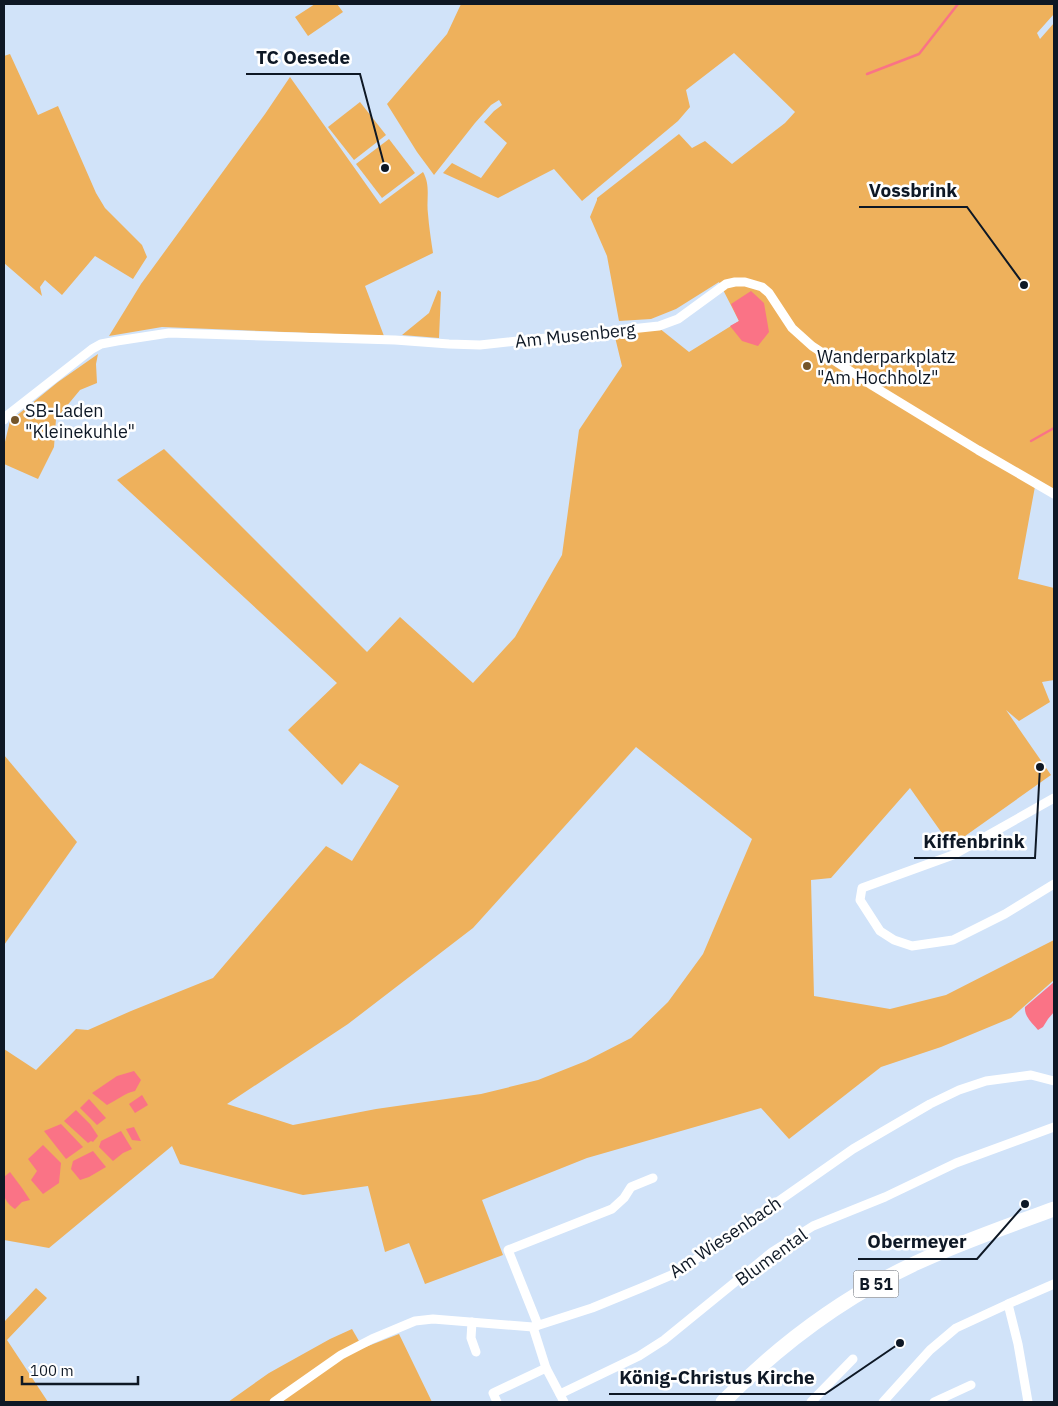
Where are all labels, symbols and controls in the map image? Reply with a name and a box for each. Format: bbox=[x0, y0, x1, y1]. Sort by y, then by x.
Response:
callout: TC Oesede bbox=[246, 40, 360, 74]
text: TC Oesede bbox=[256, 45, 350, 69]
callout: Vossbrink bbox=[859, 173, 967, 207]
text: Vossbrink bbox=[869, 178, 957, 202]
street label: Am Musenberg bbox=[514, 317, 637, 353]
place label: Wanderparkplatz "Am Hochholz" bbox=[817, 345, 955, 389]
marker: Wanderparkplatz "Am Hochholz" bbox=[801, 360, 813, 372]
place label: SB-Laden "Kleinekuhle" bbox=[25, 399, 135, 443]
marker: SB-Laden "Kleinekuhle" bbox=[9, 414, 21, 426]
callout: Kiffenbrink bbox=[914, 824, 1035, 858]
text: Kiffenbrink bbox=[923, 829, 1025, 853]
street label: Am Wiesenbach bbox=[665, 1191, 785, 1283]
street label: Blumental bbox=[730, 1223, 812, 1291]
callout: Obermeyer bbox=[858, 1225, 977, 1259]
text: Obermeyer bbox=[867, 1229, 967, 1253]
road number: B 51 bbox=[854, 1270, 898, 1298]
scale bar bbox=[22, 1354, 139, 1386]
callout: König-Christus Kirche bbox=[609, 1360, 825, 1394]
text: 100 m bbox=[30, 1361, 74, 1380]
text: König-Christus Kirche bbox=[619, 1365, 815, 1389]

